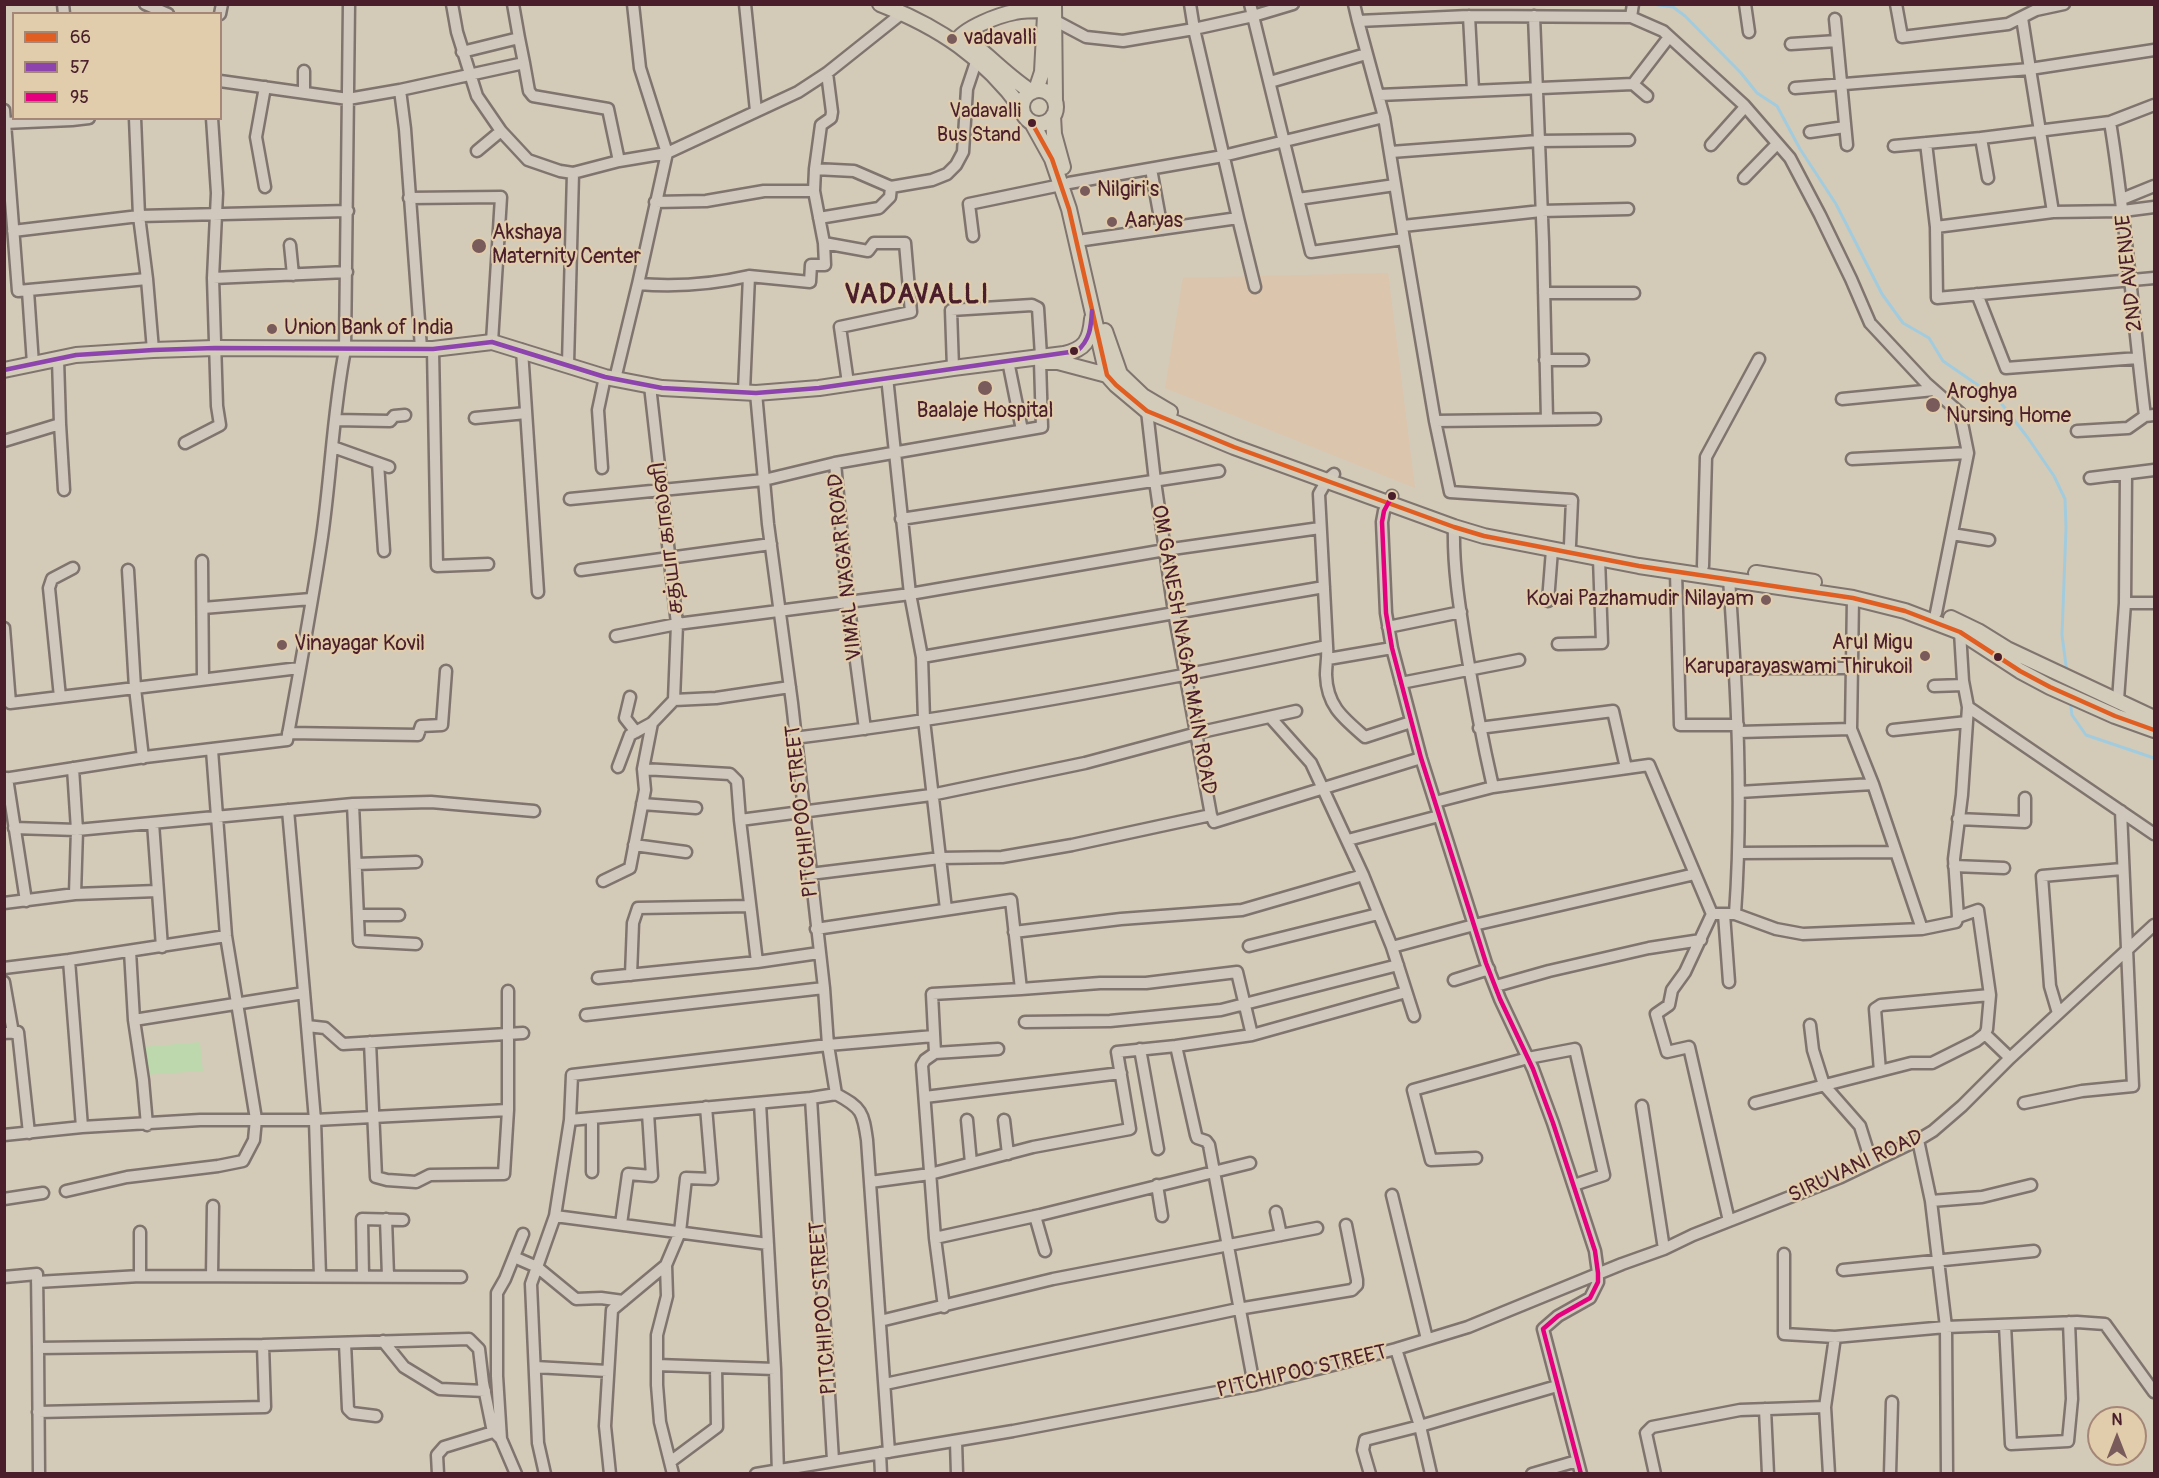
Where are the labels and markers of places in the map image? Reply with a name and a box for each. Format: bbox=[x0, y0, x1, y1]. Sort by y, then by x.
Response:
place label: vadavalli bbox=[964, 26, 1036, 52]
marker: vadavalli bbox=[945, 32, 959, 46]
place label: Vadavalli Bus Stand bbox=[937, 100, 1021, 147]
marker: Vadavalli Bus Stand bbox=[1026, 117, 1038, 129]
place label: Nilgiri's bbox=[1097, 178, 1159, 204]
marker: Nilgiri's bbox=[1078, 184, 1092, 198]
place label: Aaryas bbox=[1124, 209, 1183, 235]
marker: Aaryas bbox=[1105, 215, 1119, 229]
place label: Akshaya Maternity Center bbox=[492, 221, 641, 271]
marker: Akshaya Maternity Center bbox=[470, 237, 488, 255]
place label: Union Bank of India bbox=[284, 316, 453, 342]
marker: Union Bank of India bbox=[265, 322, 279, 336]
unlabelled marker bbox=[1068, 345, 1080, 357]
marker: Baalaje Hospital bbox=[976, 379, 994, 397]
place label: Aroghya Nursing Home bbox=[1946, 380, 2071, 430]
marker: Aroghya Nursing Home bbox=[1924, 396, 1942, 414]
place label: Baalaje Hospital bbox=[917, 399, 1053, 425]
unlabelled marker bbox=[1386, 490, 1398, 502]
place label: Kovai Pazhamudir Nilayam bbox=[1526, 587, 1754, 613]
marker: Kovai Pazhamudir Nilayam bbox=[1759, 593, 1773, 607]
place label: Arul Migu Karuparayaswami Thirukoil bbox=[1684, 631, 1913, 681]
place label: Vinayagar Kovil bbox=[294, 632, 425, 658]
marker: Vinayagar Kovil bbox=[275, 638, 289, 652]
marker: Arul Migu Karuparayaswami Thirukoil bbox=[1918, 649, 1932, 663]
unlabelled marker bbox=[1992, 651, 2004, 663]

